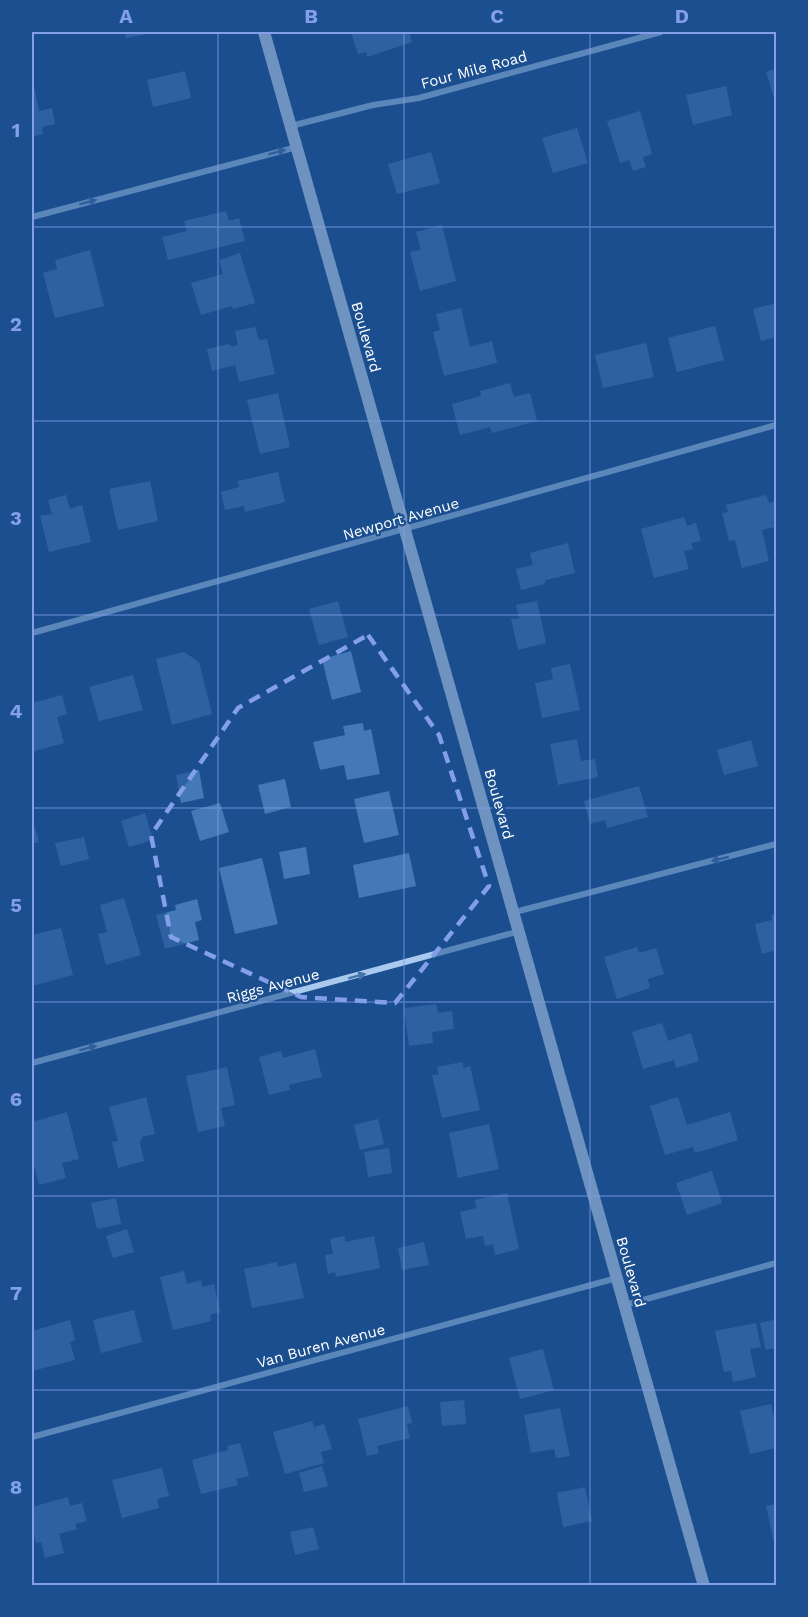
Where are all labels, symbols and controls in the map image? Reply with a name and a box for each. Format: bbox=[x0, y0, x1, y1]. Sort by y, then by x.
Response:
text: A bbox=[119, 4, 133, 28]
text: B bbox=[304, 4, 318, 28]
text: C bbox=[490, 4, 504, 28]
text: D bbox=[675, 4, 689, 28]
street label: Four Mile Road bbox=[419, 47, 529, 93]
text: 1 bbox=[12, 118, 20, 142]
one-way arrow bbox=[268, 147, 286, 156]
one-way arrow bbox=[79, 196, 97, 206]
street label: Boulevard bbox=[347, 300, 385, 374]
text: 2 bbox=[10, 312, 22, 336]
street label: Newport Avenue bbox=[341, 494, 461, 544]
text: 3 bbox=[10, 506, 22, 530]
text: 4 bbox=[10, 699, 23, 723]
street label: Boulevard bbox=[480, 767, 518, 841]
one-way arrow bbox=[711, 854, 729, 864]
text: 5 bbox=[10, 893, 22, 917]
street label: Riggs Avenue bbox=[225, 965, 321, 1007]
one-way arrow bbox=[348, 970, 367, 980]
one-way arrow bbox=[79, 1043, 97, 1052]
text: 6 bbox=[10, 1087, 22, 1111]
street label: Boulevard bbox=[612, 1235, 650, 1309]
text: 7 bbox=[10, 1281, 22, 1305]
street label: Van Buren Avenue bbox=[255, 1320, 387, 1372]
text: 8 bbox=[10, 1475, 22, 1499]

